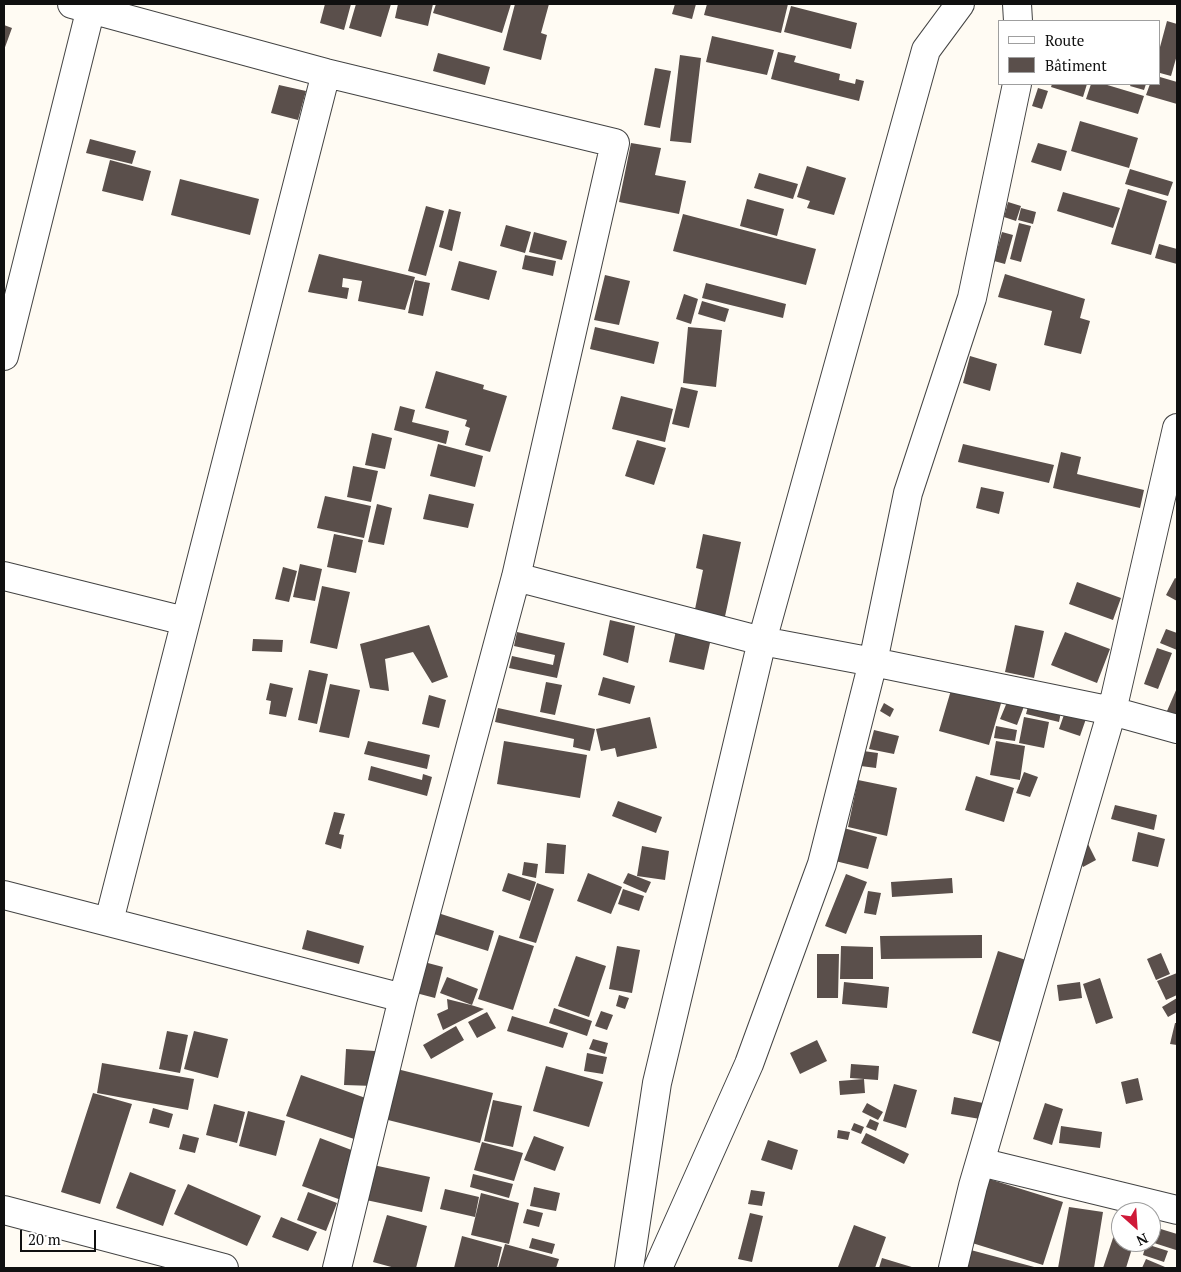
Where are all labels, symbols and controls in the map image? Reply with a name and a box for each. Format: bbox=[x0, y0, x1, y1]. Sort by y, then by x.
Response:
legend bbox=[998, 20, 1161, 85]
text: Route bbox=[1045, 30, 1084, 50]
text: Bâtiment bbox=[1045, 55, 1107, 75]
north arrow bbox=[1111, 1202, 1161, 1252]
scale bar bbox=[22, 1220, 99, 1252]
text: 20 m bbox=[28, 1229, 61, 1249]
text: N bbox=[1133, 1229, 1151, 1251]

